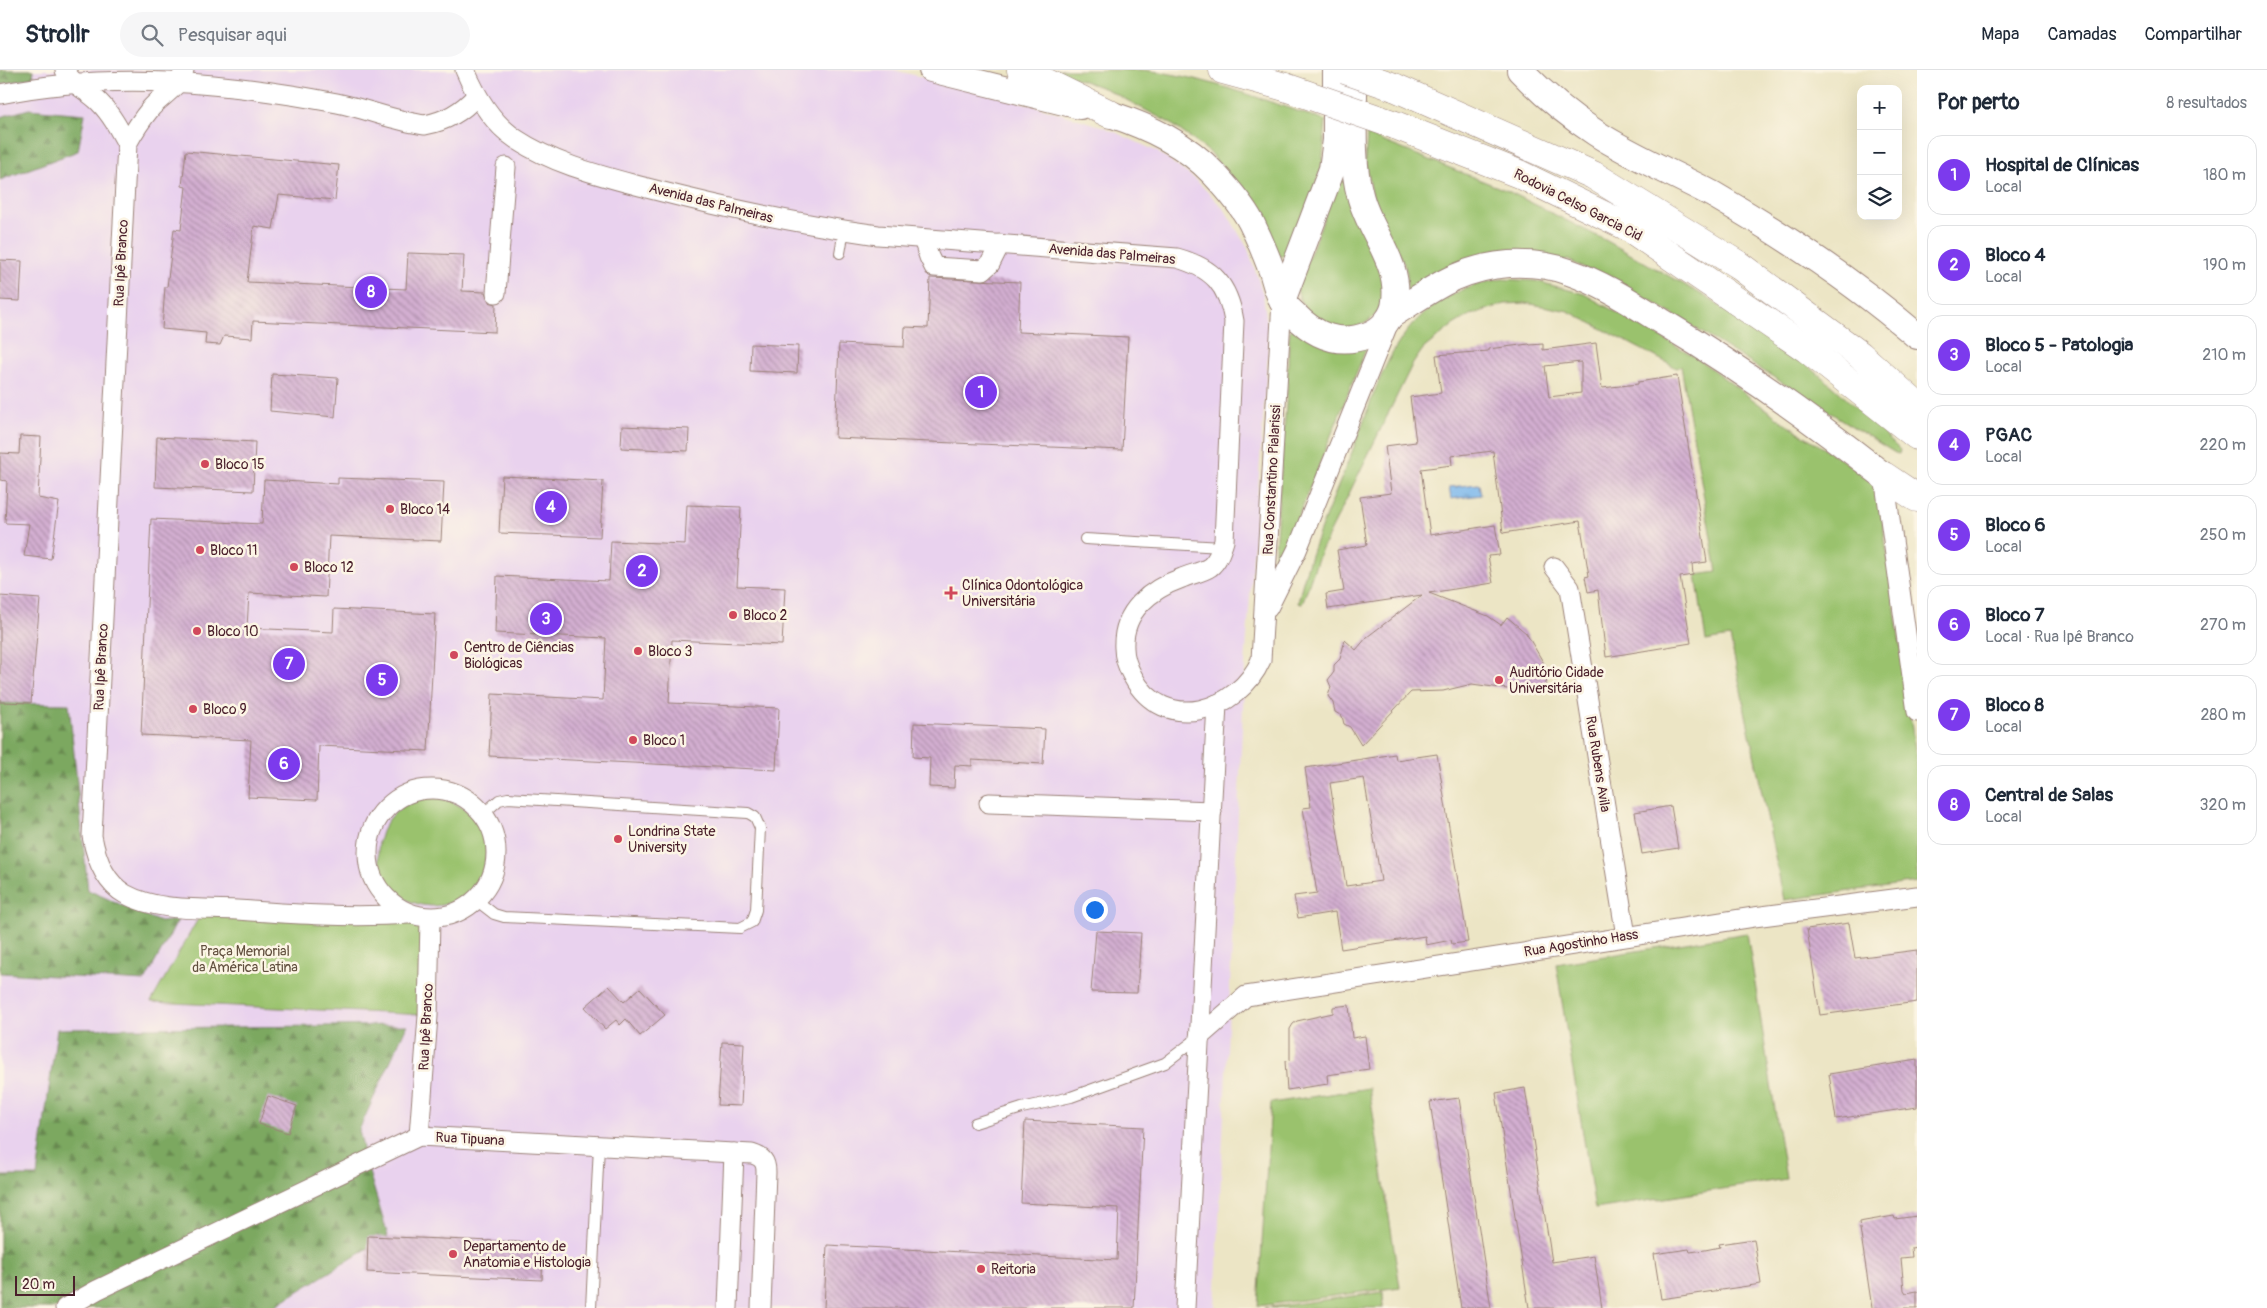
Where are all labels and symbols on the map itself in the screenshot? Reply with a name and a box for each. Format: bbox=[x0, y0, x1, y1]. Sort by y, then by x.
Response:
street label: Rodovia Celso Garcia Cid bbox=[1511, 165, 1645, 245]
street label: Avenida das Palmeiras bbox=[647, 179, 776, 227]
street label: Rua Ipê Branco bbox=[110, 218, 132, 307]
street label: Avenida das Palmeiras bbox=[1048, 240, 1177, 268]
pin: 8 bbox=[355, 273, 387, 311]
pin: 1 bbox=[965, 373, 997, 411]
street label: Rua Constantino Pialarissi bbox=[1260, 404, 1284, 555]
place label: Bloco 15 bbox=[215, 456, 265, 473]
marker: Bloco 15 bbox=[199, 458, 211, 470]
pin: 4 bbox=[535, 488, 567, 526]
place label: Bloco 14 bbox=[400, 501, 450, 518]
marker: Bloco 14 bbox=[384, 503, 396, 515]
place label: Bloco 11 bbox=[210, 542, 257, 559]
marker: Bloco 11 bbox=[194, 544, 206, 556]
pin: 2 bbox=[626, 552, 658, 590]
place label: Bloco 12 bbox=[304, 559, 354, 576]
marker: Bloco 12 bbox=[288, 561, 300, 573]
place label: Clínica Odontológica Universitária bbox=[962, 577, 1083, 610]
marker: Clínica Odontológica Universitária bbox=[944, 586, 958, 600]
pin: 3 bbox=[530, 600, 562, 638]
place label: Bloco 2 bbox=[743, 607, 787, 624]
marker: Bloco 2 bbox=[727, 609, 739, 621]
street label: Rua Ipê Branco bbox=[90, 622, 112, 711]
place label: Bloco 10 bbox=[207, 623, 258, 640]
marker: Bloco 10 bbox=[191, 625, 203, 637]
place label: Centro de Ciências Biológicas bbox=[464, 639, 575, 672]
place label: Bloco 3 bbox=[648, 643, 692, 660]
pin: 7 bbox=[273, 645, 305, 683]
marker: Bloco 3 bbox=[632, 645, 644, 657]
marker: Centro de Ciências Biológicas bbox=[448, 649, 460, 661]
pin: 5 bbox=[366, 661, 398, 699]
place label: Auditório Cidade Universitária bbox=[1509, 664, 1604, 697]
marker: Auditório Cidade Universitária bbox=[1493, 674, 1505, 686]
place label: Bloco 9 bbox=[203, 701, 247, 718]
marker: Bloco 9 bbox=[187, 703, 199, 715]
street label: Rua Rubens Avila bbox=[1582, 715, 1614, 813]
place label: Bloco 1 bbox=[643, 732, 685, 749]
marker: Bloco 1 bbox=[627, 734, 639, 746]
pin: 6 bbox=[268, 745, 300, 783]
place label: Londrina State University bbox=[628, 823, 715, 856]
marker: Londrina State University bbox=[612, 833, 624, 845]
your location bbox=[1082, 897, 1108, 923]
street label: Rua Agostinho Hass bbox=[1523, 925, 1640, 960]
park label: Praça Memorial da América Latina bbox=[192, 943, 298, 976]
street label: Rua Ipê Branco bbox=[415, 982, 437, 1071]
street label: Rua Tipuana bbox=[435, 1129, 505, 1149]
place label: Departamento de Anatomia e Histologia bbox=[463, 1238, 591, 1271]
marker: Departamento de Anatomia e Histologia bbox=[447, 1248, 459, 1260]
place label: Reitoria bbox=[991, 1261, 1036, 1278]
marker: Reitoria bbox=[975, 1263, 987, 1275]
scale bar bbox=[15, 1273, 75, 1296]

